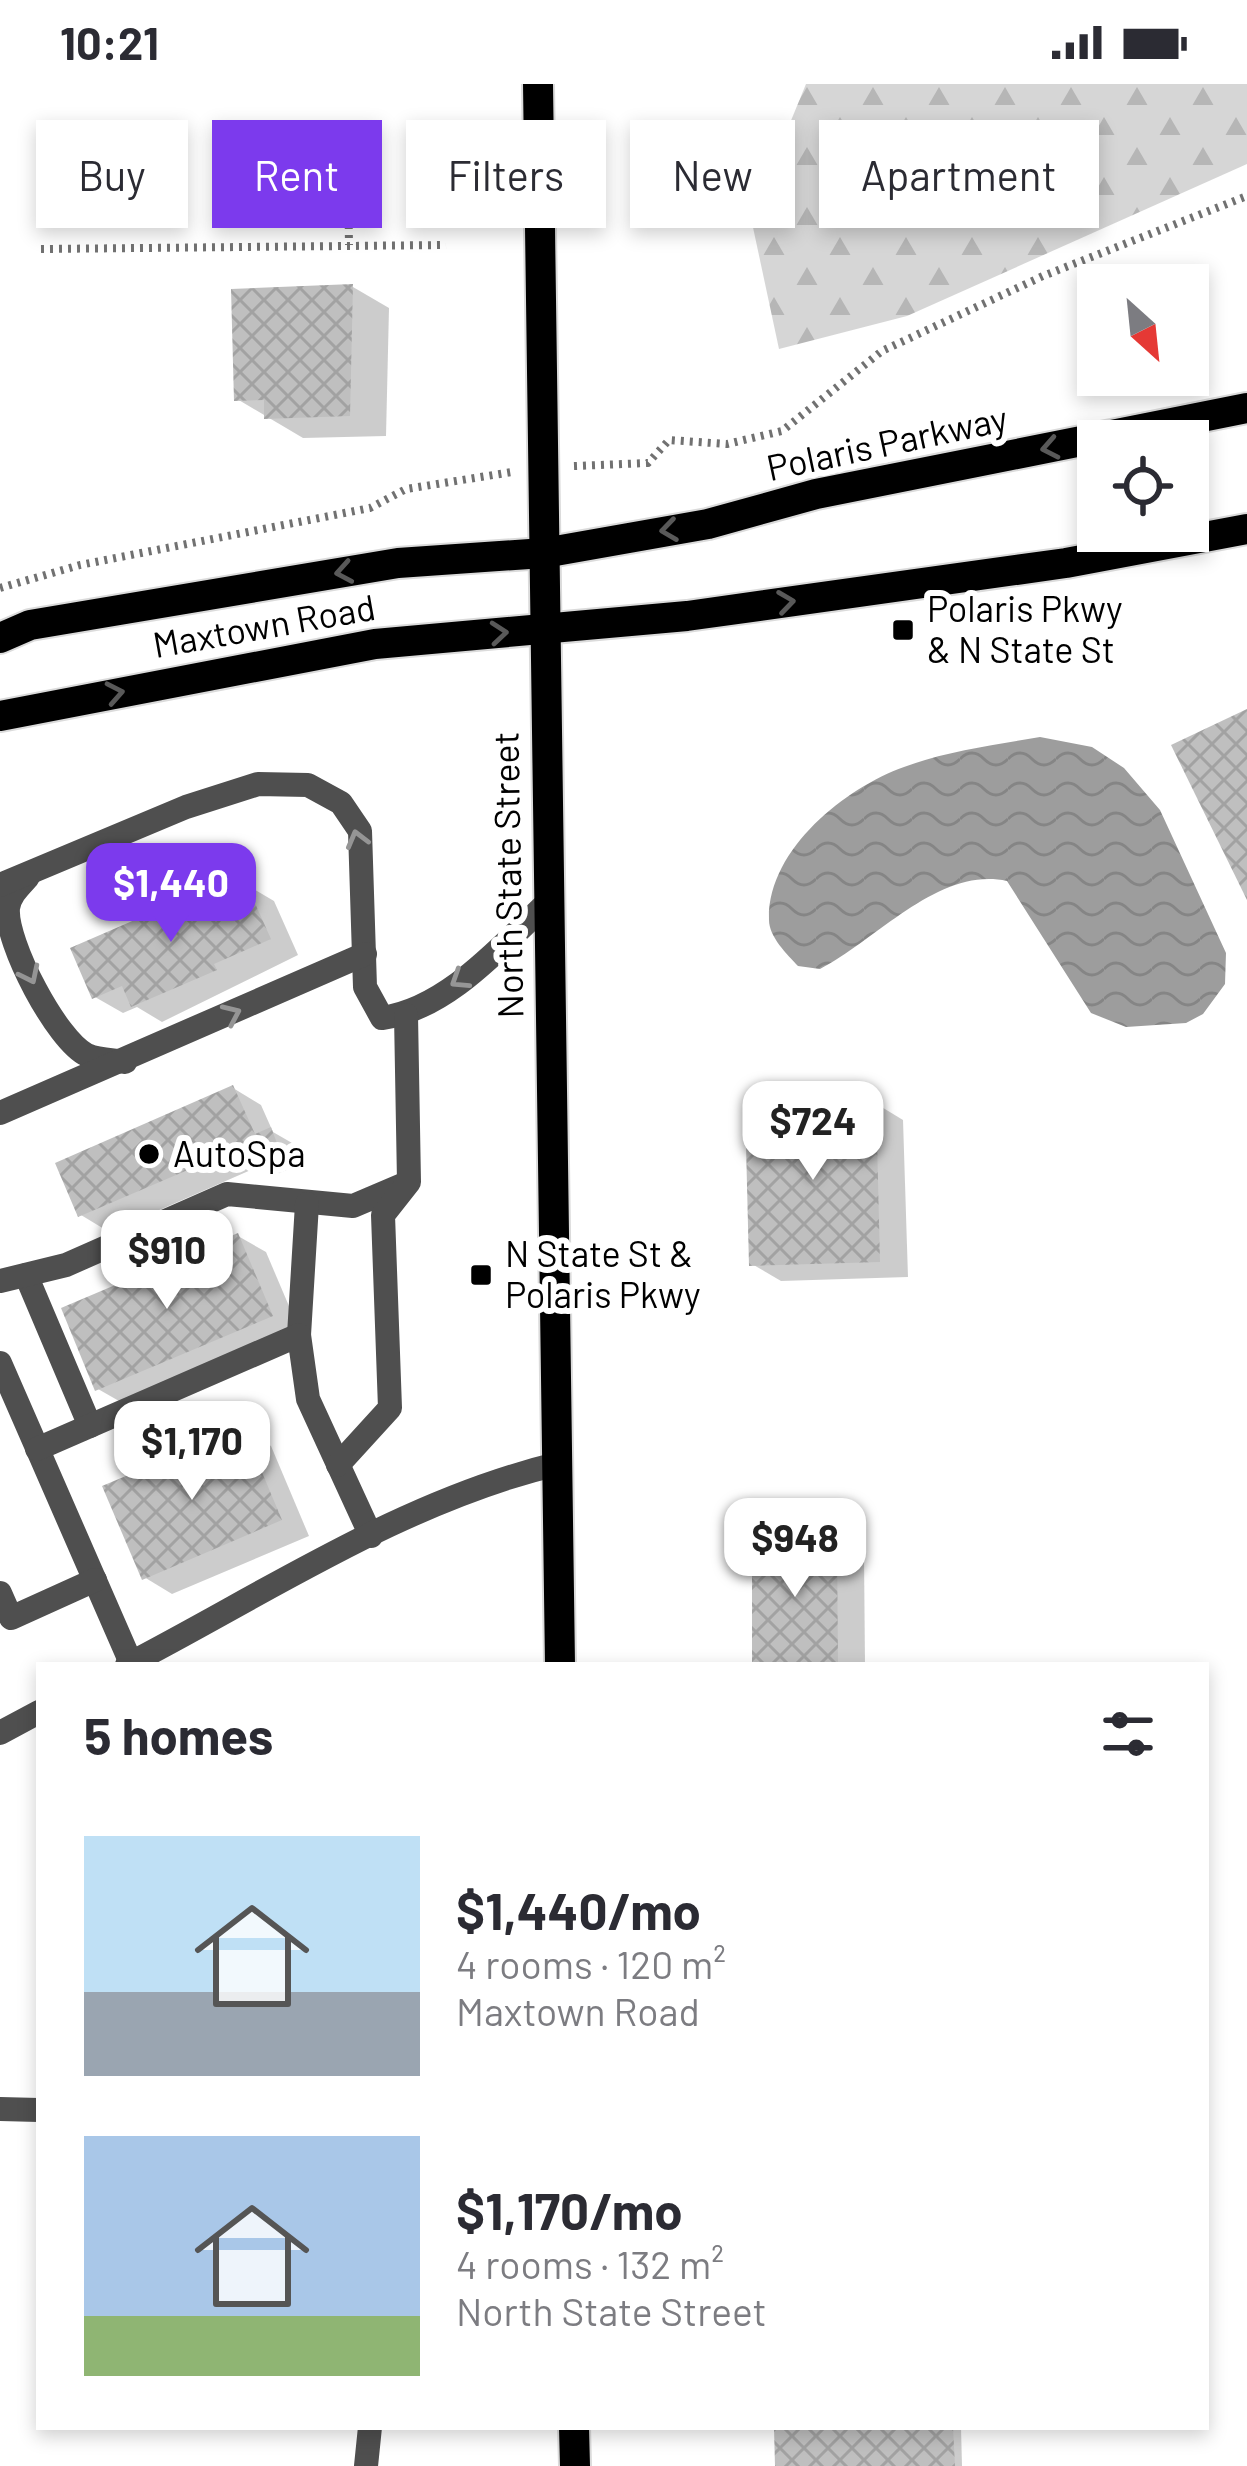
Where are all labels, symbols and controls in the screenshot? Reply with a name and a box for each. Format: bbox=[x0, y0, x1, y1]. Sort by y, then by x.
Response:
text: 10:21 bbox=[60, 15, 159, 69]
chip: Buy bbox=[36, 120, 188, 228]
chip: Rent bbox=[212, 120, 382, 228]
chip: Filters bbox=[406, 120, 606, 228]
chip: New bbox=[630, 120, 795, 228]
chip: Apartment bbox=[819, 120, 1099, 228]
north arrow bbox=[1077, 264, 1209, 396]
map controls bbox=[1077, 264, 1209, 552]
street label: Polaris Parkway bbox=[762, 395, 1011, 488]
button: locate bbox=[1077, 420, 1209, 552]
one-way arrow bbox=[1040, 434, 1060, 459]
one-way arrow bbox=[659, 516, 679, 542]
one-way arrow bbox=[334, 558, 354, 583]
street label: Maxtown Road bbox=[149, 584, 378, 665]
place label: Polaris Pkwy & N State St bbox=[927, 586, 1123, 670]
one-way arrow bbox=[776, 590, 796, 616]
marker: Polaris Pkwy & N State St bbox=[890, 617, 916, 643]
one-way arrow bbox=[490, 621, 509, 646]
one-way arrow bbox=[104, 681, 124, 707]
street label: North State Street bbox=[483, 731, 531, 1019]
one-way arrow bbox=[346, 829, 371, 850]
pin: $1,440 bbox=[73, 843, 269, 945]
text: $1,440 bbox=[113, 858, 229, 905]
one-way arrow bbox=[15, 963, 39, 984]
one-way arrow bbox=[451, 965, 473, 987]
one-way arrow bbox=[220, 1005, 241, 1028]
pin: $724 bbox=[742, 1081, 884, 1183]
text: $724 bbox=[769, 1096, 857, 1143]
place label: AutoSpa bbox=[173, 1131, 306, 1174]
marker: AutoSpa bbox=[136, 1141, 162, 1167]
pin: $910 bbox=[96, 1210, 238, 1312]
text: $910 bbox=[128, 1225, 206, 1272]
place label: N State St & Polaris Pkwy bbox=[505, 1231, 701, 1315]
marker: N State St & Polaris Pkwy bbox=[468, 1262, 494, 1288]
pin: $1,170 bbox=[94, 1401, 290, 1503]
text: $1,170 bbox=[141, 1416, 243, 1463]
pin: $948 bbox=[724, 1498, 866, 1600]
text: $948 bbox=[751, 1513, 839, 1560]
icon: filters bbox=[1095, 1701, 1161, 1767]
text: 5 homes bbox=[84, 1704, 273, 1765]
text: $1,440/mo bbox=[456, 1879, 701, 1940]
icon: home bbox=[180, 1884, 324, 2028]
text: 4 rooms · 120 m² bbox=[456, 1940, 726, 1987]
text: Maxtown Road bbox=[456, 1987, 700, 2034]
text: $1,170/mo bbox=[456, 2179, 683, 2240]
icon: home bbox=[180, 2184, 324, 2328]
text: 4 rooms · 132 m² bbox=[456, 2240, 724, 2287]
text: North State Street bbox=[456, 2287, 767, 2334]

